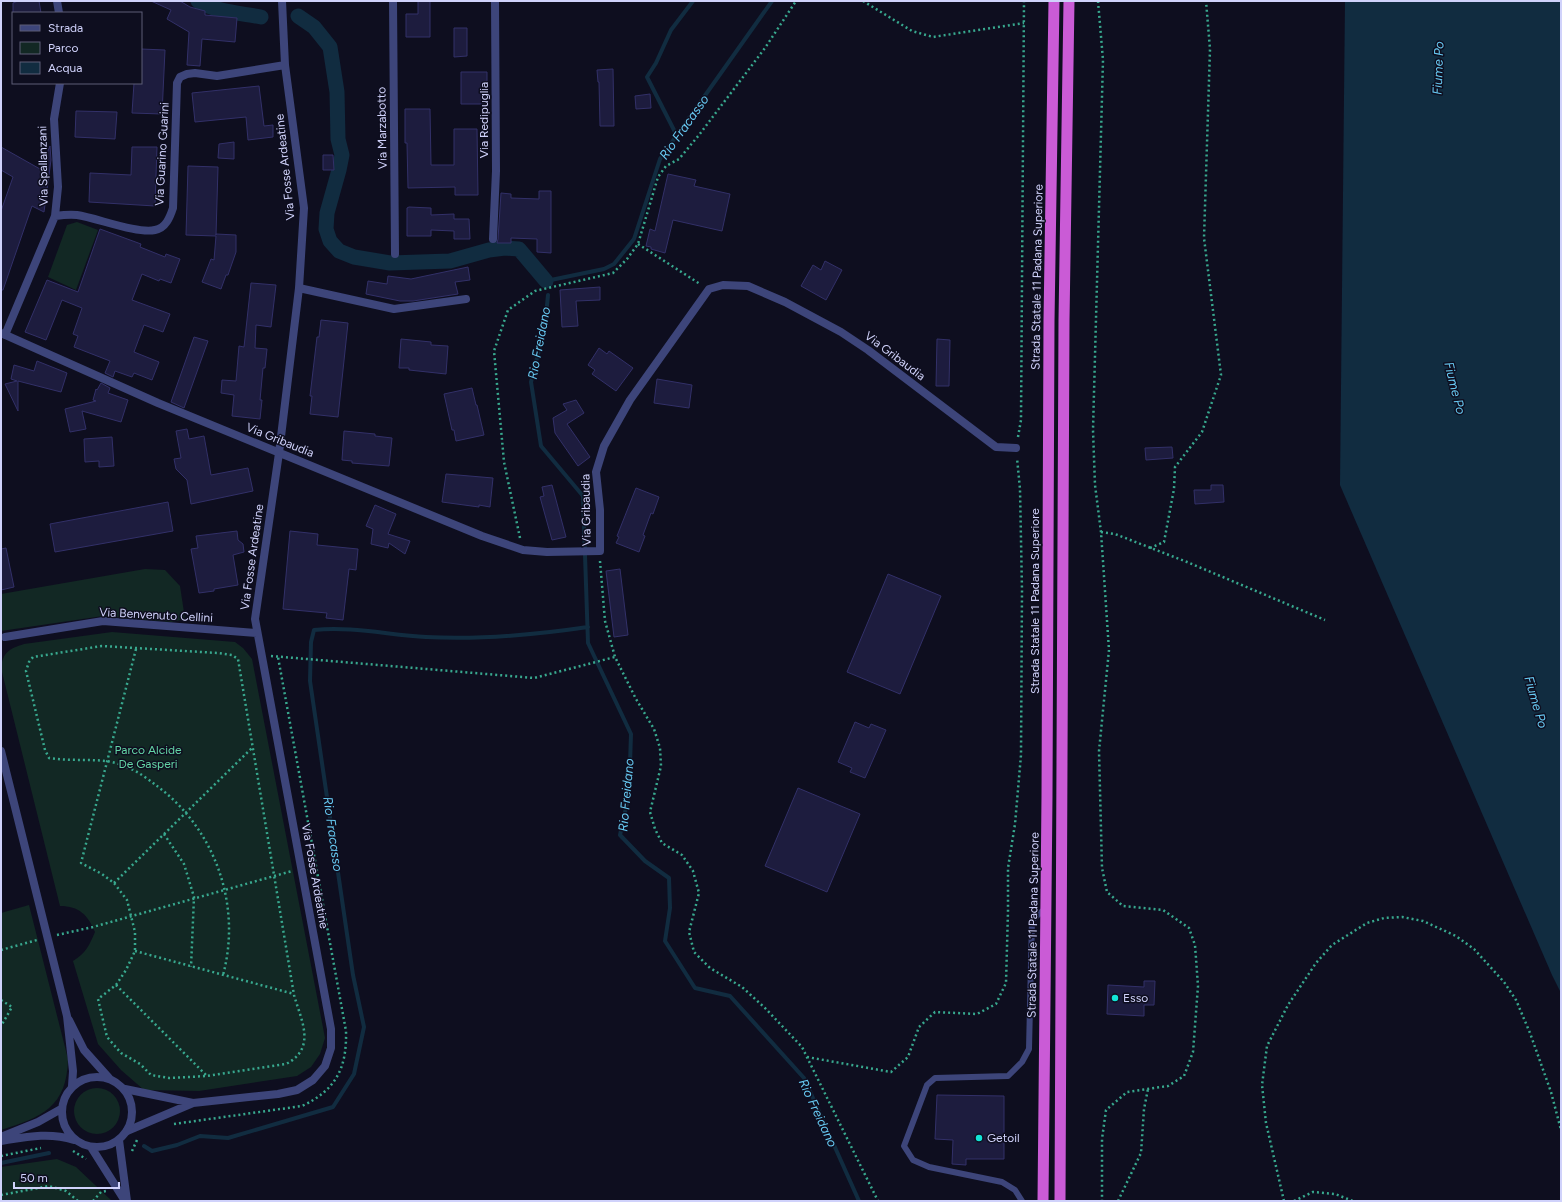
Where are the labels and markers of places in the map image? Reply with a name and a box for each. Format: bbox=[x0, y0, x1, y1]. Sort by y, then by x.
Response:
place label: Esso bbox=[1123, 991, 1148, 1005]
marker: Esso bbox=[1110, 993, 1120, 1003]
place label: Getoil bbox=[987, 1131, 1020, 1145]
marker: Getoil bbox=[974, 1133, 984, 1143]

